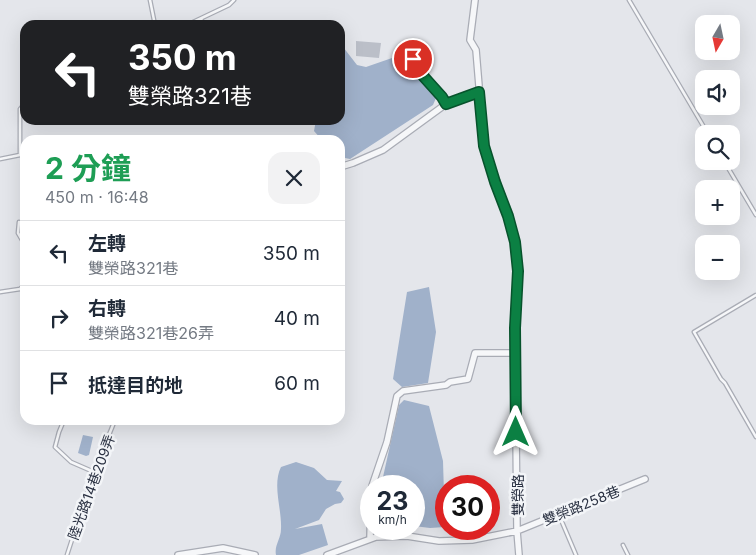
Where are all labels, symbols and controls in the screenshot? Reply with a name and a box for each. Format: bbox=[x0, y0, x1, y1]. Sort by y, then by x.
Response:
north arrow bbox=[695, 15, 740, 60]
map controls bbox=[695, 15, 740, 280]
text: 350 m bbox=[128, 36, 237, 78]
pin bbox=[392, 38, 434, 80]
icon: left bbox=[45, 40, 110, 105]
icon: arrive bbox=[399, 45, 427, 73]
button: sound bbox=[695, 70, 740, 115]
text: 雙榮路321巷 bbox=[128, 83, 252, 109]
button: search bbox=[695, 125, 740, 170]
text: 2 分鐘 bbox=[45, 150, 131, 186]
button: close bbox=[268, 152, 320, 204]
button: + bbox=[695, 180, 740, 225]
text: 450 m · 16:48 bbox=[45, 187, 149, 207]
text: 左轉 bbox=[88, 232, 126, 255]
button: − bbox=[695, 235, 740, 280]
icon: left bbox=[45, 239, 73, 267]
text: 350 m bbox=[263, 242, 320, 265]
text: 雙榮路321巷 bbox=[88, 258, 178, 278]
text: 右轉 bbox=[88, 297, 126, 320]
icon: right bbox=[45, 304, 73, 332]
text: 40 m bbox=[274, 307, 320, 330]
text: 雙榮路321巷26弄 bbox=[88, 323, 214, 343]
icon: arrive bbox=[45, 369, 73, 397]
text: 60 m bbox=[274, 372, 320, 395]
text: 抵達目的地 bbox=[88, 374, 183, 397]
position arrow bbox=[489, 405, 541, 457]
street label: 陸光路14巷209弄 bbox=[64, 432, 118, 542]
street label: 雙榮路 bbox=[509, 474, 526, 516]
speed limit sign: 30 bbox=[435, 475, 500, 540]
street label: 雙榮路258巷 bbox=[540, 482, 622, 528]
text: 23 bbox=[377, 486, 408, 516]
text: km/h bbox=[378, 512, 407, 527]

